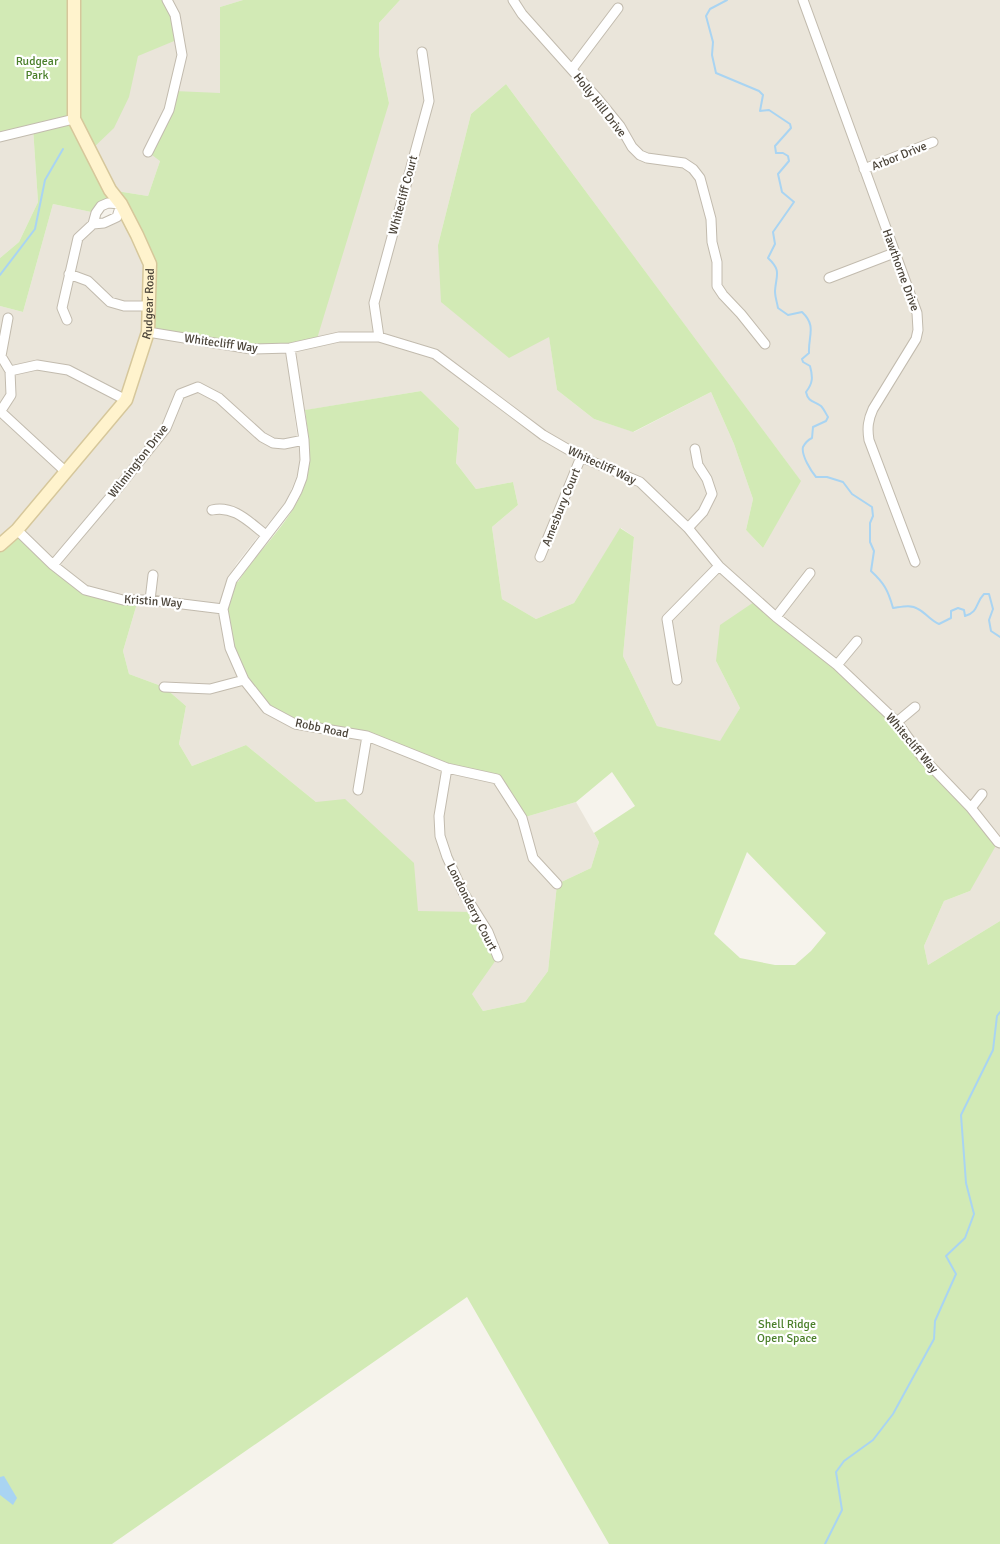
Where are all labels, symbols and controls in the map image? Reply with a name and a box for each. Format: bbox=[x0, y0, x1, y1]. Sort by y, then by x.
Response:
park label: Rudgear Park bbox=[16, 54, 59, 83]
street label: Holly Hill Drive bbox=[570, 70, 629, 140]
street label: Arbor Drive bbox=[869, 139, 929, 174]
street label: Whitecliff Court bbox=[386, 154, 421, 236]
street label: Hawthorne Drive bbox=[879, 227, 922, 313]
street label: Rudgear Road bbox=[139, 268, 158, 341]
street label: Whitecliff Way bbox=[183, 331, 259, 356]
street label: Wilmington Drive bbox=[105, 422, 172, 501]
street label: Whitecliff Way bbox=[565, 443, 639, 488]
street label: Amesbury Court bbox=[539, 466, 584, 548]
street label: Kristin Way bbox=[123, 592, 183, 611]
street label: Whitecliff Way bbox=[882, 710, 941, 777]
street label: Robb Road bbox=[294, 716, 350, 741]
street label: Londonderry Court bbox=[443, 861, 500, 954]
park label: Shell Ridge Open Space bbox=[757, 1317, 817, 1346]

